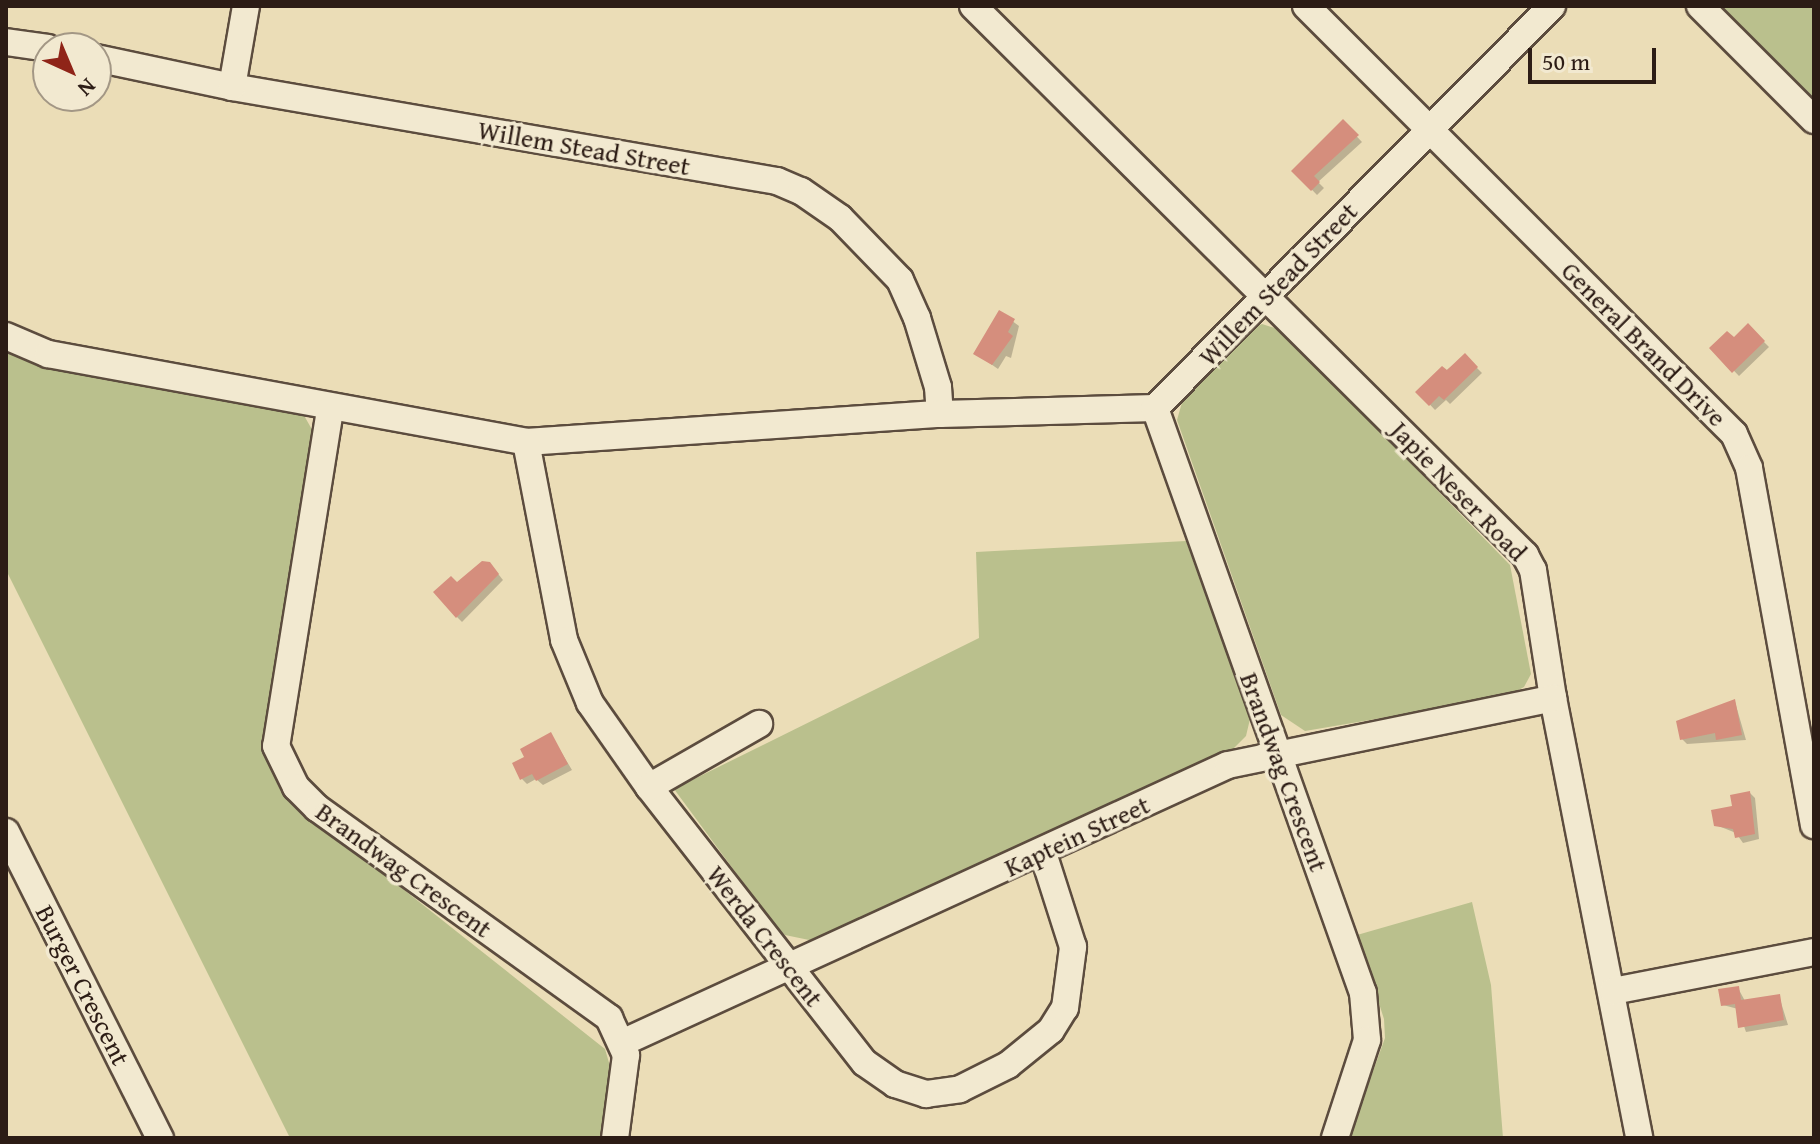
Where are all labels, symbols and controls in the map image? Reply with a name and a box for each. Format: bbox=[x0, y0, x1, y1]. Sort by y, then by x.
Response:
north arrow bbox=[32, 32, 112, 112]
scale bar bbox=[1532, 32, 1660, 82]
text: 50 m bbox=[1542, 44, 1590, 79]
text: N bbox=[71, 71, 104, 104]
street label: Willem Stead Street bbox=[475, 114, 693, 182]
street label: Willem Stead Street bbox=[1192, 196, 1364, 372]
street label: General Brand Drive bbox=[1555, 255, 1733, 433]
street label: Japie Neser Road bbox=[1384, 415, 1534, 567]
street label: Brandwag Crescent bbox=[1234, 668, 1334, 876]
street label: Kaptein Street bbox=[999, 789, 1155, 883]
street label: Brandwag Crescent bbox=[310, 796, 498, 944]
street label: Werda Crescent bbox=[700, 859, 830, 1013]
street label: Burger Crescent bbox=[29, 900, 137, 1070]

